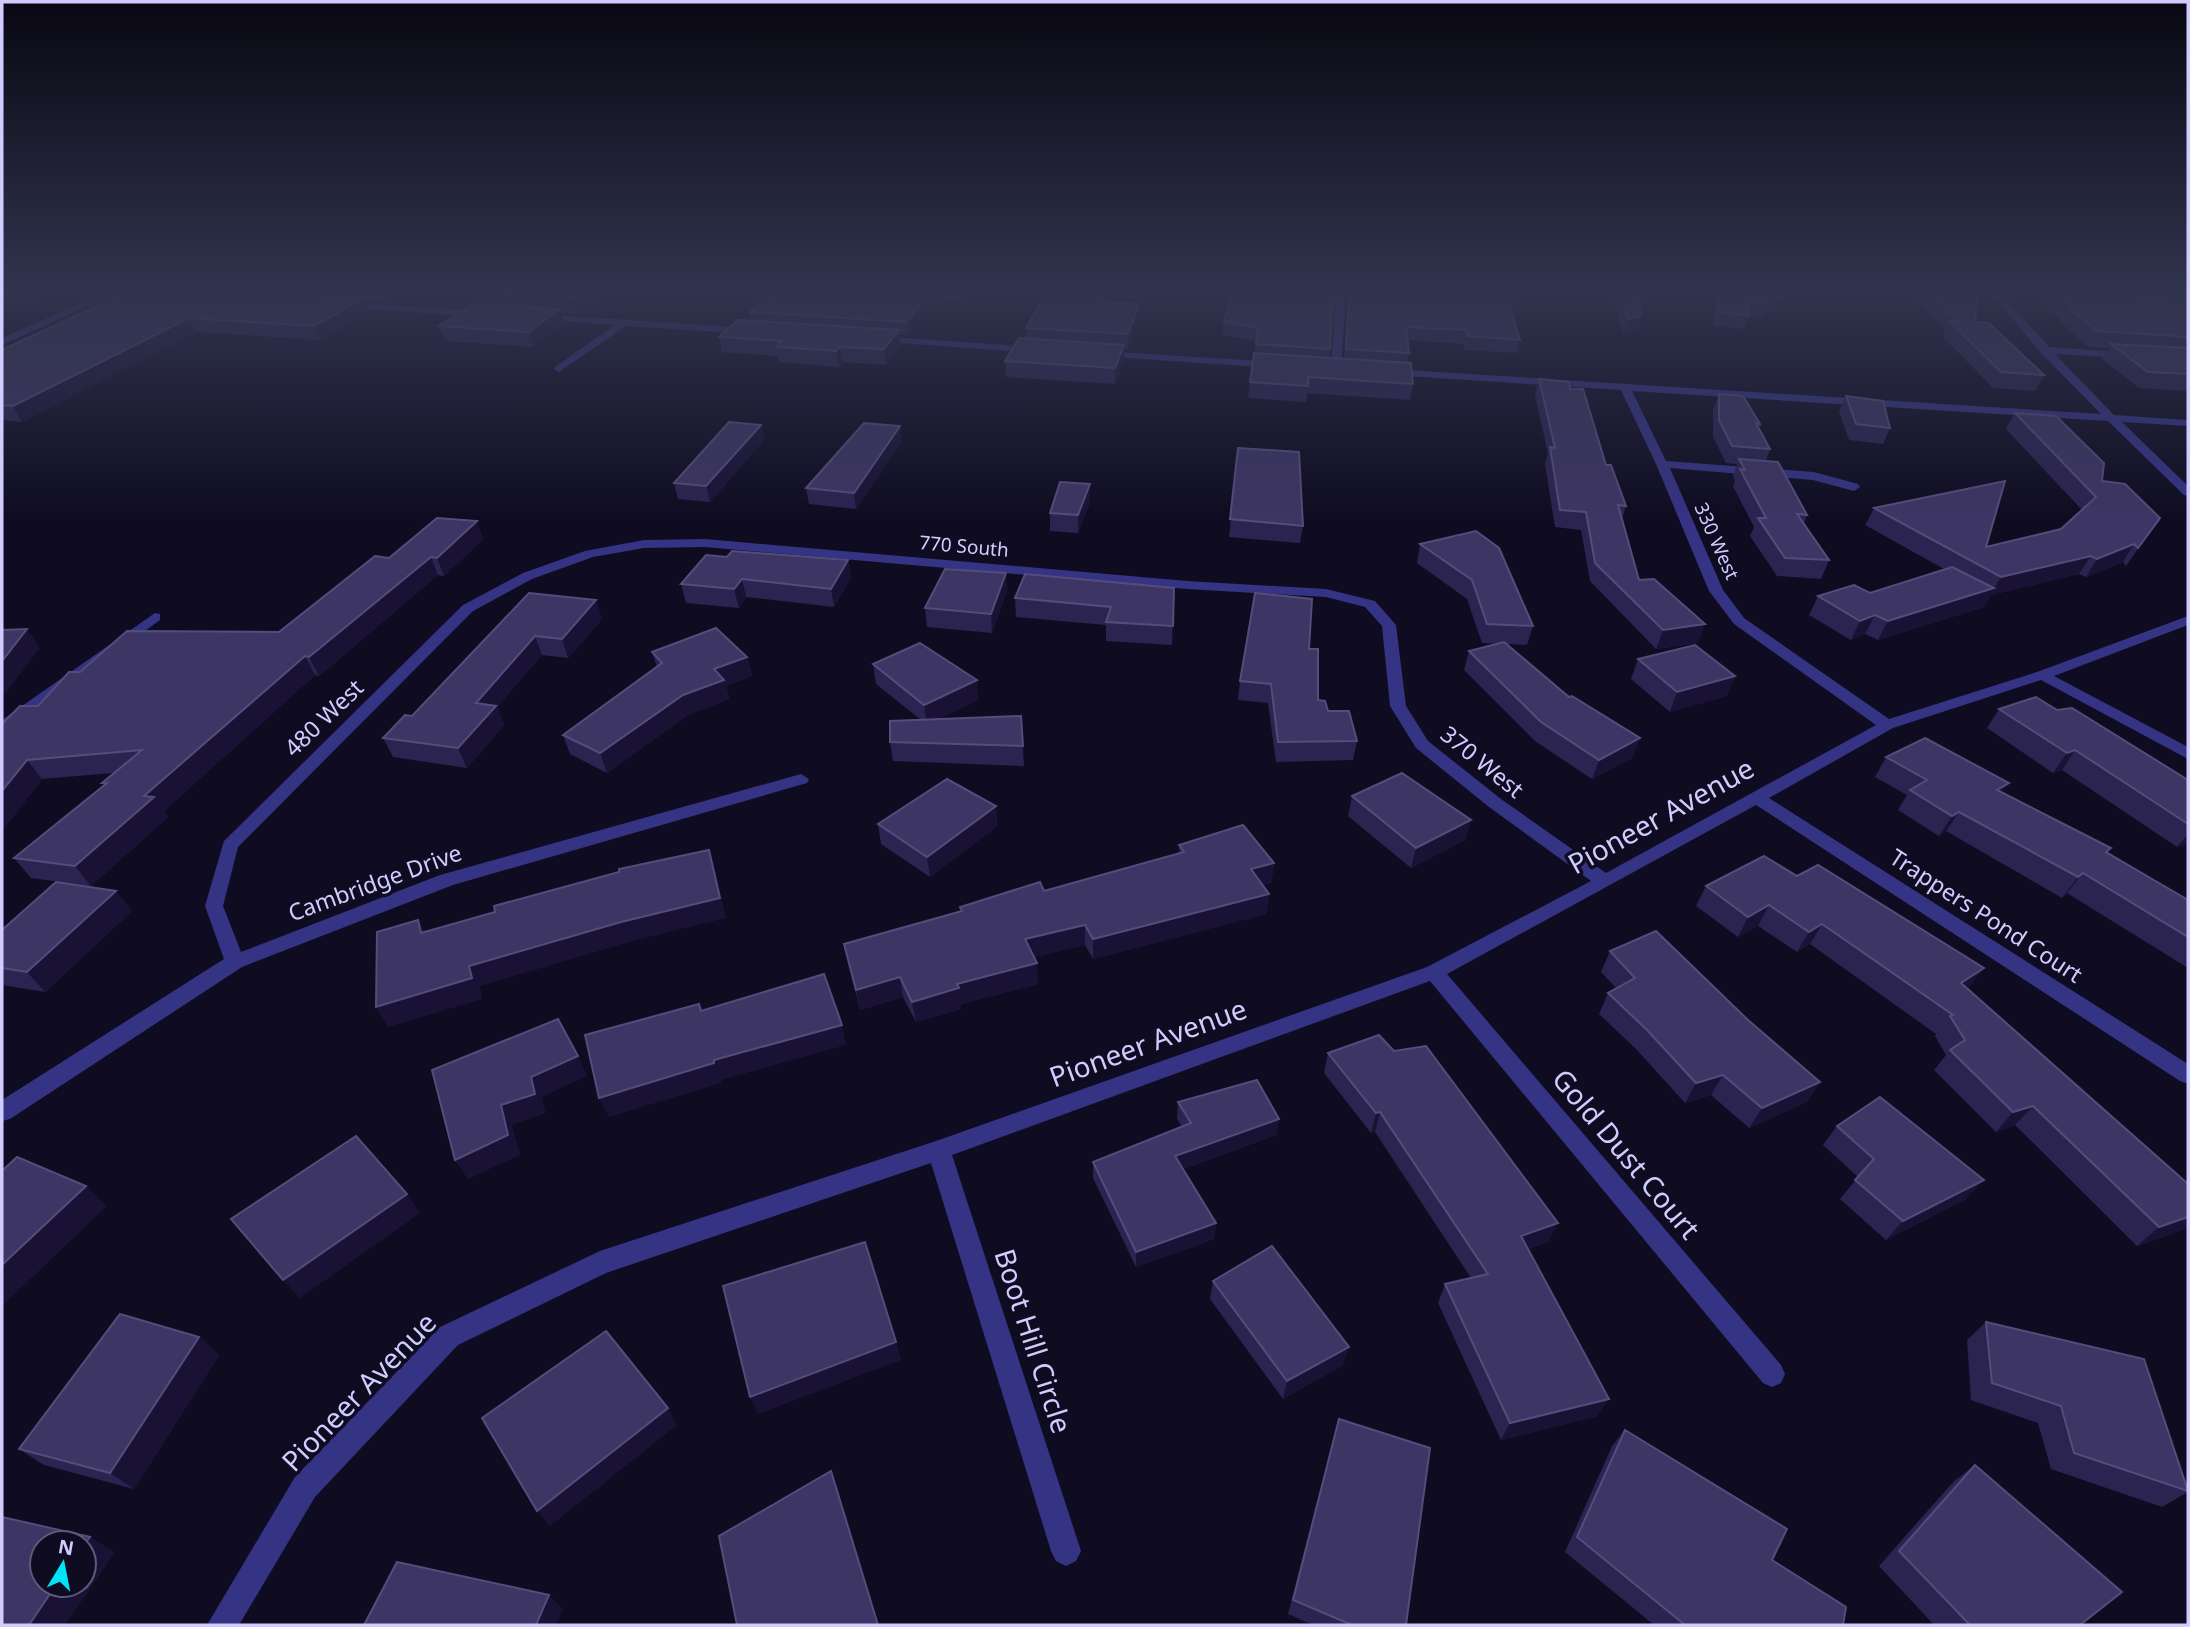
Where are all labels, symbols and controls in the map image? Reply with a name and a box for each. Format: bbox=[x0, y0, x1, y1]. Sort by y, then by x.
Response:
street label: 330 West bbox=[1689, 498, 1746, 584]
street label: 770 South bbox=[918, 529, 1010, 563]
street label: 480 West bbox=[277, 671, 370, 763]
street label: 370 West bbox=[1434, 718, 1531, 805]
street label: Pioneer Avenue bbox=[1561, 748, 1760, 882]
street label: Cambridge Drive bbox=[283, 836, 466, 928]
street label: Trappers Pond Court bbox=[1884, 841, 2089, 990]
street label: Pioneer Avenue bbox=[1044, 989, 1251, 1095]
street label: Gold Dust Court bbox=[1544, 1060, 1709, 1246]
street label: Boot Hill Circle bbox=[986, 1244, 1082, 1438]
street label: Pioneer Avenue bbox=[273, 1304, 444, 1479]
north arrow bbox=[28, 1529, 98, 1599]
text: N bbox=[56, 1533, 76, 1561]

